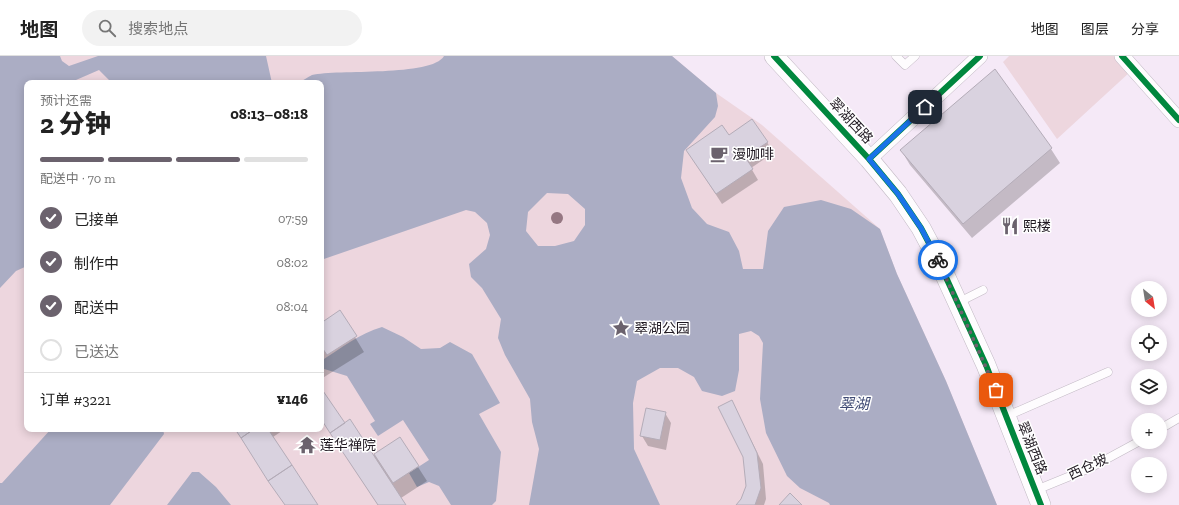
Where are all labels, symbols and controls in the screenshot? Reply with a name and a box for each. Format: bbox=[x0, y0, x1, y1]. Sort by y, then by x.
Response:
search box bbox=[82, 10, 362, 46]
icon: search bbox=[96, 17, 118, 39]
text: 地图 bbox=[20, 18, 58, 41]
text: 搜索地点 bbox=[128, 20, 188, 38]
text: 地图 bbox=[1031, 21, 1059, 38]
text: 图层 bbox=[1081, 21, 1109, 38]
text: 分享 bbox=[1131, 21, 1159, 38]
pin bbox=[908, 90, 942, 124]
text: 预计还需 bbox=[40, 93, 92, 108]
street label: 翠湖西路 bbox=[826, 95, 876, 147]
icon: home bbox=[914, 96, 936, 118]
text: 08:13–08:18 bbox=[230, 105, 308, 123]
text: 2 分钟 bbox=[40, 108, 111, 140]
cafe icon: 漫咖啡 bbox=[709, 144, 729, 164]
place label: 漫咖啡 bbox=[732, 146, 774, 163]
text: 配送中 · 70 m bbox=[40, 171, 116, 186]
icon: check bbox=[40, 207, 62, 229]
text: 已接单 bbox=[74, 211, 119, 229]
text: 07:59 bbox=[278, 211, 308, 226]
restaurant icon: 熙楼 bbox=[1000, 216, 1020, 236]
place label: 熙楼 bbox=[1023, 218, 1051, 235]
courier bbox=[918, 240, 958, 280]
icon: bike bbox=[927, 249, 949, 271]
icon: check bbox=[40, 251, 62, 273]
text: 制作中 bbox=[74, 255, 119, 273]
text: 08:02 bbox=[276, 255, 308, 270]
north arrow bbox=[1131, 281, 1167, 317]
map controls bbox=[1131, 281, 1167, 493]
icon: check bbox=[40, 295, 62, 317]
text: 配送中 bbox=[74, 299, 119, 317]
text: 08:04 bbox=[276, 299, 308, 314]
place icon: 翠湖公园 bbox=[611, 318, 631, 338]
place label: 翠湖公园 bbox=[634, 320, 690, 337]
button: locate bbox=[1131, 325, 1167, 361]
text: 已送达 bbox=[74, 343, 119, 361]
button: layers bbox=[1131, 369, 1167, 405]
pin bbox=[979, 373, 1013, 407]
icon: bag bbox=[985, 379, 1007, 401]
text: ¥146 bbox=[276, 390, 308, 408]
text: 订单 #3221 bbox=[40, 391, 111, 409]
water label: 翠湖 bbox=[839, 395, 871, 413]
button: + bbox=[1131, 413, 1167, 449]
street label: 翠湖西路 bbox=[1014, 419, 1050, 477]
temple icon: 莲华禅院 bbox=[297, 435, 317, 455]
place label: 莲华禅院 bbox=[320, 437, 376, 454]
street label: 西仓坡 bbox=[1065, 450, 1111, 484]
button: − bbox=[1131, 457, 1167, 493]

